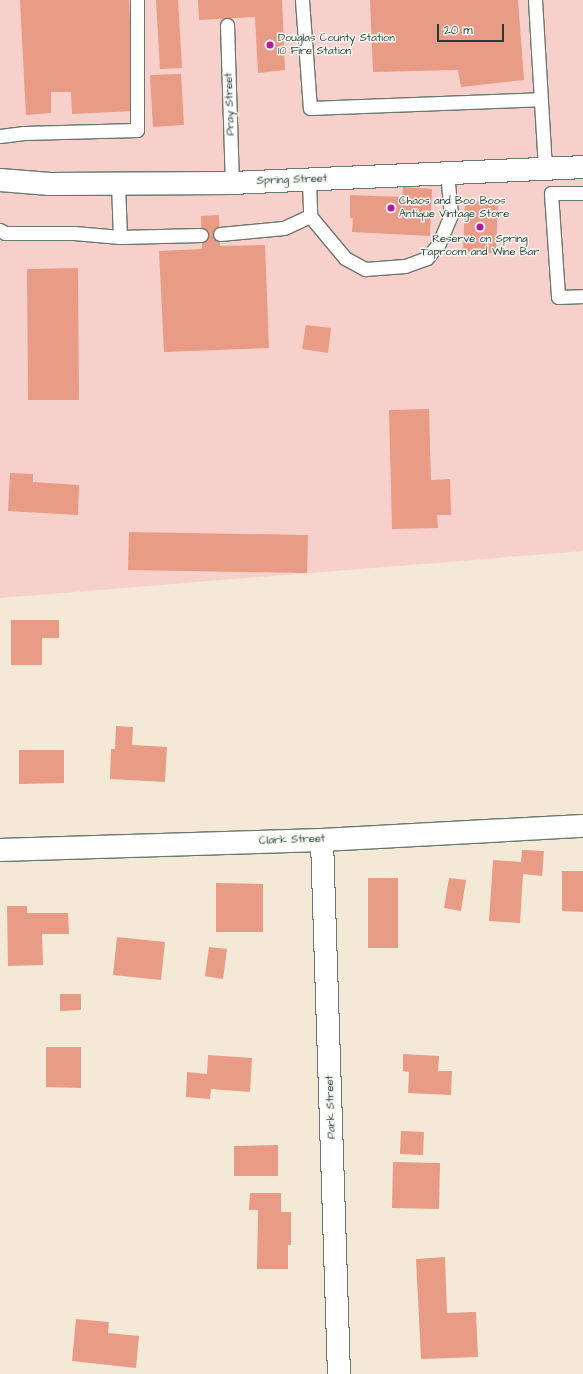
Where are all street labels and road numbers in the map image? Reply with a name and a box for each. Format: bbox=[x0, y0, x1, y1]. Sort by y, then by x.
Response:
street label: Pray Street bbox=[222, 72, 238, 136]
street label: Spring Street bbox=[257, 172, 327, 188]
street label: Clark Street bbox=[259, 832, 325, 848]
street label: Park Street bbox=[323, 1075, 339, 1139]

